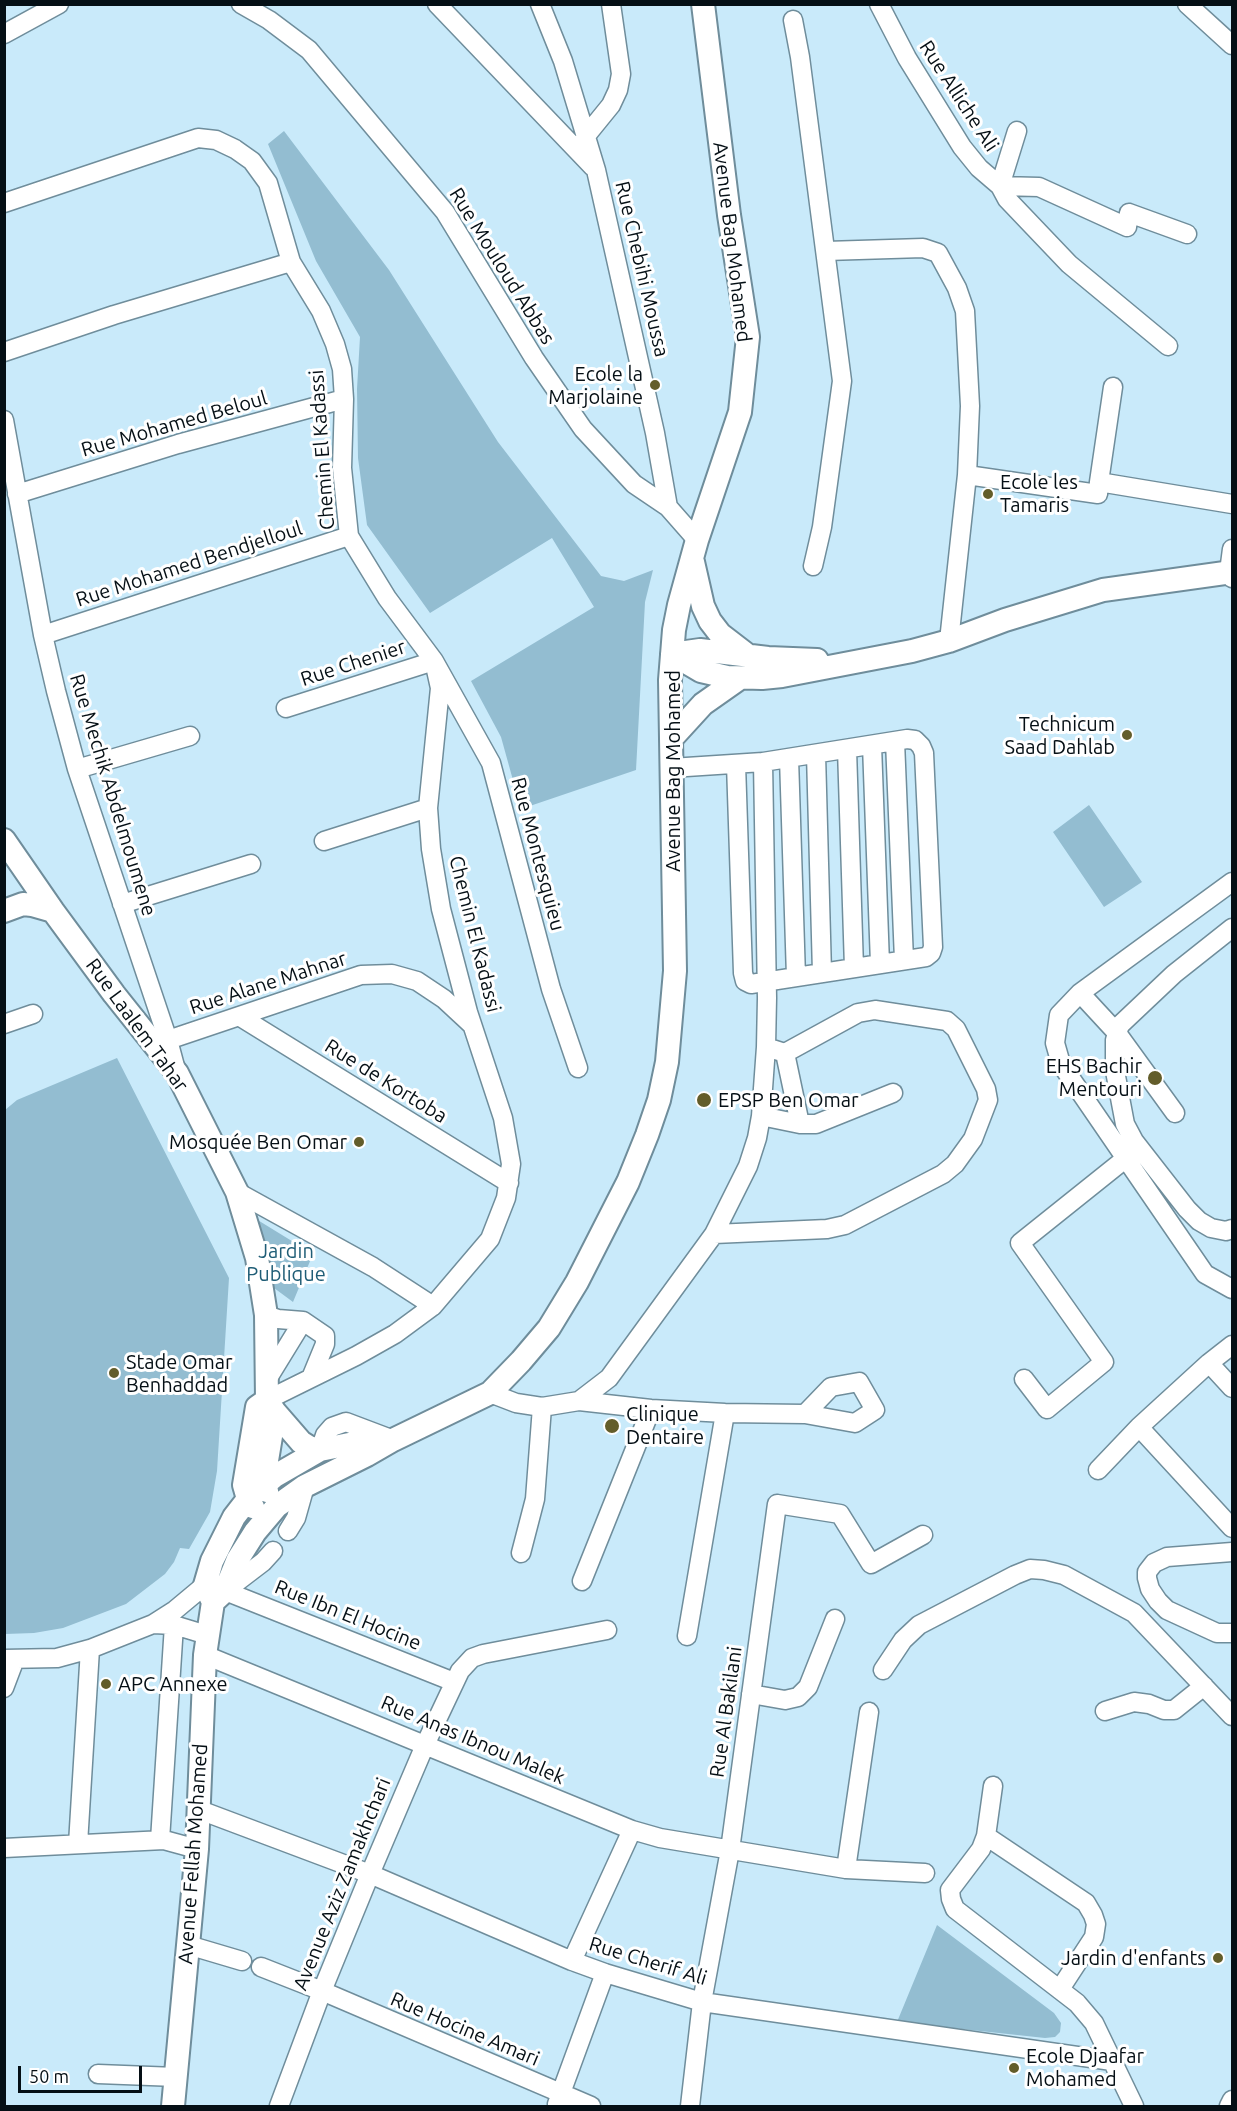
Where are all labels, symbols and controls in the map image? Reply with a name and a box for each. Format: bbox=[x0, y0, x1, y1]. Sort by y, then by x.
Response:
street label: Rue Alliche Ali bbox=[914, 36, 1004, 156]
street label: Avenue Bag Mohamed bbox=[708, 140, 756, 344]
street label: Rue Chebihi Moussa bbox=[610, 179, 674, 359]
street label: Rue Mouloud Abbas bbox=[444, 183, 560, 349]
place label: Ecole la Marjolaine bbox=[548, 362, 643, 409]
street label: Chemin El Kadassi bbox=[304, 369, 340, 531]
marker: Ecole la Marjolaine bbox=[648, 378, 662, 392]
street label: Rue Mohamed Beloul bbox=[78, 386, 270, 462]
place label: Ecole les Tamaris bbox=[1000, 470, 1078, 517]
marker: Ecole les Tamaris bbox=[981, 487, 995, 501]
street label: Rue Mohamed Bendjelloul bbox=[73, 516, 305, 612]
street label: Rue Chenier bbox=[297, 635, 409, 691]
street label: Avenue Bag Mohamed bbox=[661, 670, 685, 872]
street label: Rue Mechik Abdelmoumene bbox=[65, 671, 161, 919]
place label: Technicum Saad Dahlab bbox=[1005, 712, 1115, 759]
marker: Technicum Saad Dahlab bbox=[1120, 728, 1134, 742]
street label: Rue Montesquieu bbox=[506, 775, 570, 933]
street label: Chemin El Kadassi bbox=[444, 853, 506, 1015]
street label: Rue Alane Mahnar bbox=[187, 946, 349, 1020]
street label: Rue Laalem Tahar bbox=[81, 954, 193, 1096]
street label: Rue de Kortoba bbox=[320, 1034, 452, 1128]
place label: EHS Bachir Mentouri bbox=[1046, 1054, 1142, 1101]
marker: EHS Bachir Mentouri bbox=[1146, 1069, 1164, 1087]
place label: EPSP Ben Omar bbox=[718, 1088, 859, 1112]
marker: EPSP Ben Omar bbox=[695, 1091, 713, 1109]
place label: Mosquée Ben Omar bbox=[169, 1130, 347, 1154]
marker: Mosquée Ben Omar bbox=[352, 1135, 366, 1149]
park label: Jardin Publique bbox=[246, 1239, 326, 1286]
place label: Stade Omar Benhaddad bbox=[126, 1350, 233, 1397]
marker: Stade Omar Benhaddad bbox=[107, 1366, 121, 1380]
place label: Clinique Dentaire bbox=[626, 1402, 704, 1449]
marker: Clinique Dentaire bbox=[603, 1417, 621, 1435]
street label: Rue Ibn El Hocine bbox=[271, 1575, 425, 1655]
street label: Rue Al Bakilani bbox=[705, 1645, 747, 1779]
place label: APC Annexe bbox=[118, 1672, 228, 1696]
marker: APC Annexe bbox=[99, 1677, 113, 1691]
street label: Rue Anas Ibnou Malek bbox=[377, 1690, 569, 1790]
street label: Avenue Fellah Mohamed bbox=[173, 1743, 213, 1965]
street label: Avenue Aziz Zamakhchari bbox=[288, 1774, 396, 1994]
street label: Rue Cherif Ali bbox=[586, 1932, 710, 1990]
place label: Jardin d'enfants bbox=[1061, 1946, 1206, 1970]
marker: Jardin d'enfants bbox=[1211, 1951, 1225, 1965]
street label: Rue Hocine Amari bbox=[387, 1987, 543, 2071]
place label: Ecole Djaafar Mohamed bbox=[1026, 2044, 1144, 2091]
scale bar bbox=[21, 2054, 146, 2092]
marker: Ecole Djaafar Mohamed bbox=[1007, 2061, 1021, 2075]
text: 50 m bbox=[29, 2066, 69, 2086]

